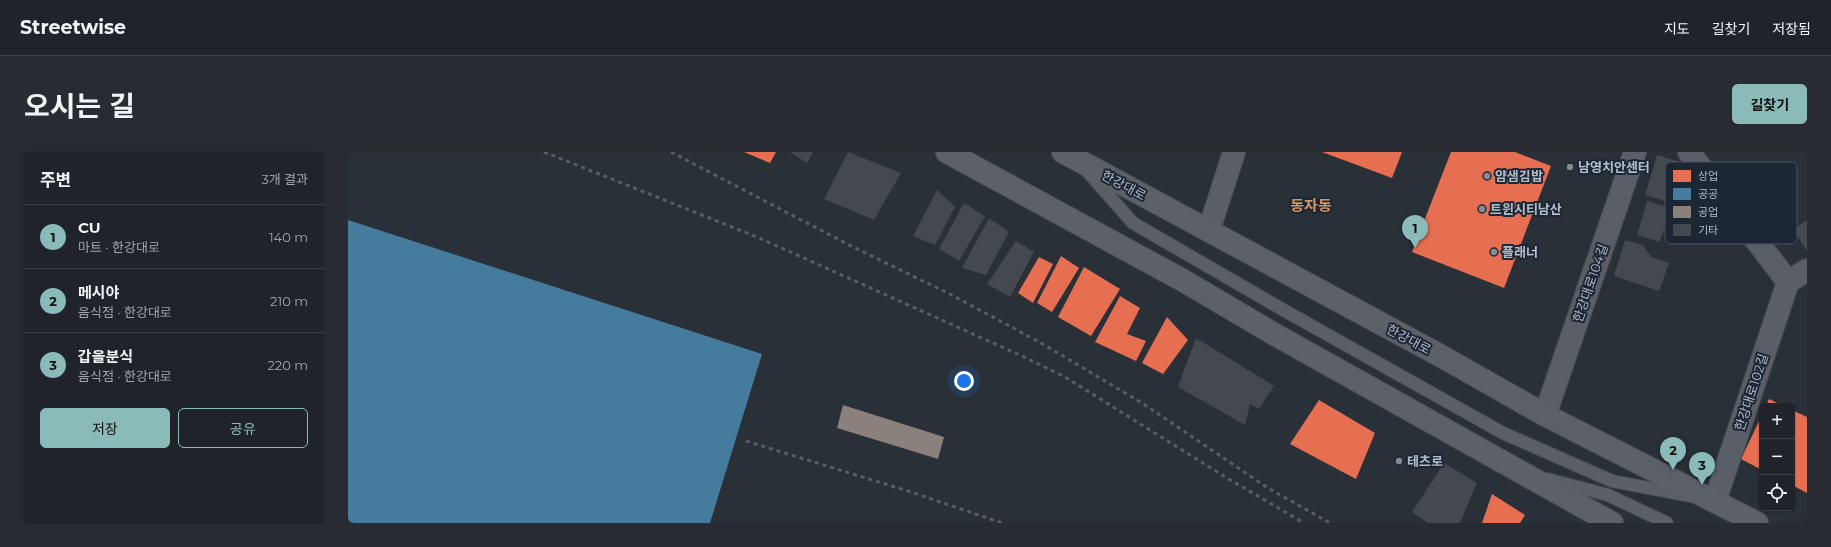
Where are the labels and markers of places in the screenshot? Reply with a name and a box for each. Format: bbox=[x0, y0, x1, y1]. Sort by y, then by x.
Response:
place label: 남영치안센터 bbox=[1578, 159, 1650, 175]
marker: 남영치안센터 bbox=[1565, 162, 1575, 172]
place label: 얌샘김밥 bbox=[1495, 168, 1543, 184]
marker: 얌샘김밥 bbox=[1482, 171, 1492, 181]
place label: 트윈시티남산 bbox=[1490, 201, 1562, 217]
marker: 트윈시티남산 bbox=[1477, 204, 1487, 214]
pin: 1 bbox=[1402, 215, 1428, 248]
place label: 플래너 bbox=[1502, 244, 1538, 260]
marker: 플래너 bbox=[1489, 247, 1499, 257]
pin: 2 bbox=[1660, 437, 1686, 470]
pin: 3 bbox=[1689, 452, 1715, 485]
place label: 테츠로 bbox=[1407, 453, 1443, 469]
marker: 테츠로 bbox=[1394, 456, 1404, 466]

